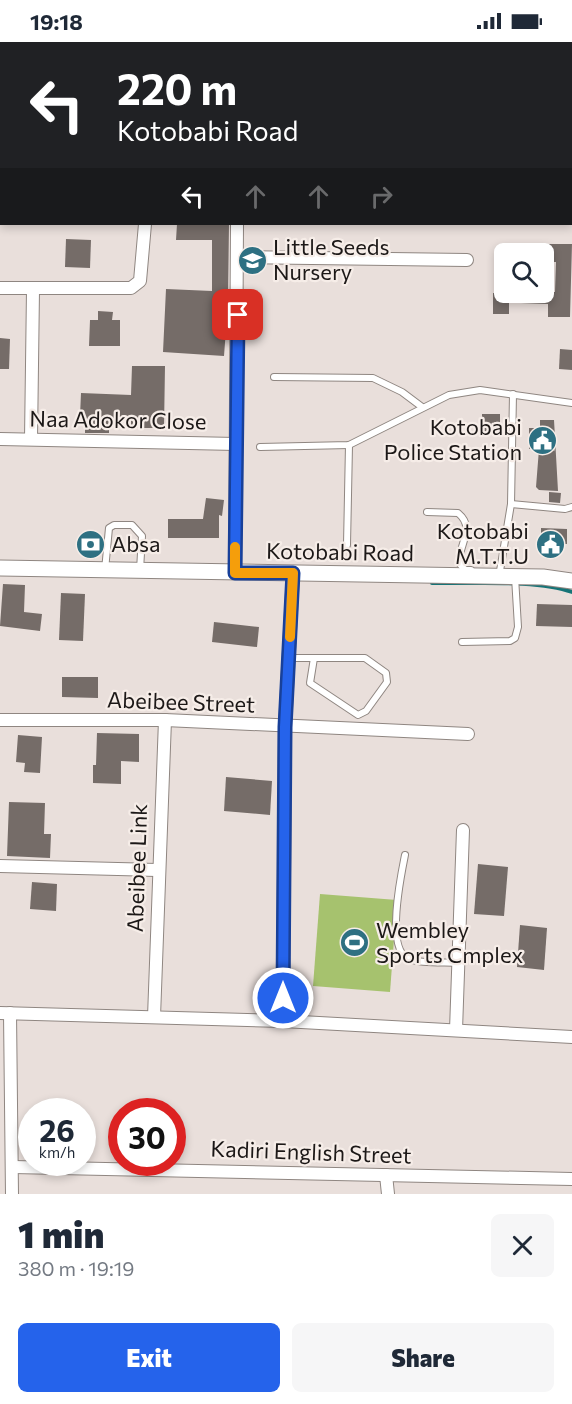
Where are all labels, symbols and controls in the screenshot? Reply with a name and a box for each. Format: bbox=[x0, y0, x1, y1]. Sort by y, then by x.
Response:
text: 19:18 bbox=[30, 8, 83, 35]
text: 220 m bbox=[117, 62, 237, 114]
icon: left bbox=[18, 66, 96, 144]
text: Kotobabi Road bbox=[117, 114, 298, 147]
icon: left bbox=[176, 180, 209, 213]
icon: ahead bbox=[239, 180, 272, 213]
icon: ahead bbox=[302, 180, 335, 213]
icon: right bbox=[365, 180, 398, 213]
place label: Little Seeds Nursery bbox=[273, 233, 390, 285]
map controls bbox=[494, 243, 554, 303]
button: search bbox=[494, 243, 554, 303]
school or university icon: Little Seeds Nursery bbox=[236, 244, 268, 276]
pin bbox=[212, 289, 263, 340]
icon: arrive bbox=[221, 298, 254, 331]
street label: Naa Adokor Close bbox=[29, 404, 207, 435]
place label: Kotobabi Police Station bbox=[384, 413, 522, 465]
public building icon: Kotobabi Police Station bbox=[527, 424, 559, 456]
place label: Kotobabi M.T.T.U bbox=[437, 517, 529, 569]
bank icon: Absa bbox=[74, 528, 106, 560]
public building icon: Kotobabi M.T.T.U bbox=[534, 528, 566, 560]
place label: Absa bbox=[111, 530, 161, 557]
street label: Kotobabi Road bbox=[266, 537, 414, 566]
street label: Abeibee Street bbox=[107, 685, 255, 718]
street label: Abeibee Link bbox=[121, 803, 152, 933]
place label: Wembley Sports Cmplex bbox=[376, 916, 524, 968]
sports icon: Wembley Sports Cmplex bbox=[339, 927, 371, 959]
position arrow bbox=[251, 966, 315, 1030]
speed limit sign: 30 bbox=[108, 1098, 186, 1176]
text: 26 bbox=[39, 1111, 75, 1148]
street label: Kadiri English Street bbox=[210, 1134, 412, 1169]
text: km/h bbox=[39, 1143, 75, 1161]
text: 1 min bbox=[18, 1211, 104, 1255]
button: close bbox=[491, 1214, 554, 1277]
text: 380 m · 19:19 bbox=[18, 1256, 134, 1280]
button: Exit bbox=[18, 1323, 280, 1392]
button: Share bbox=[292, 1323, 554, 1392]

